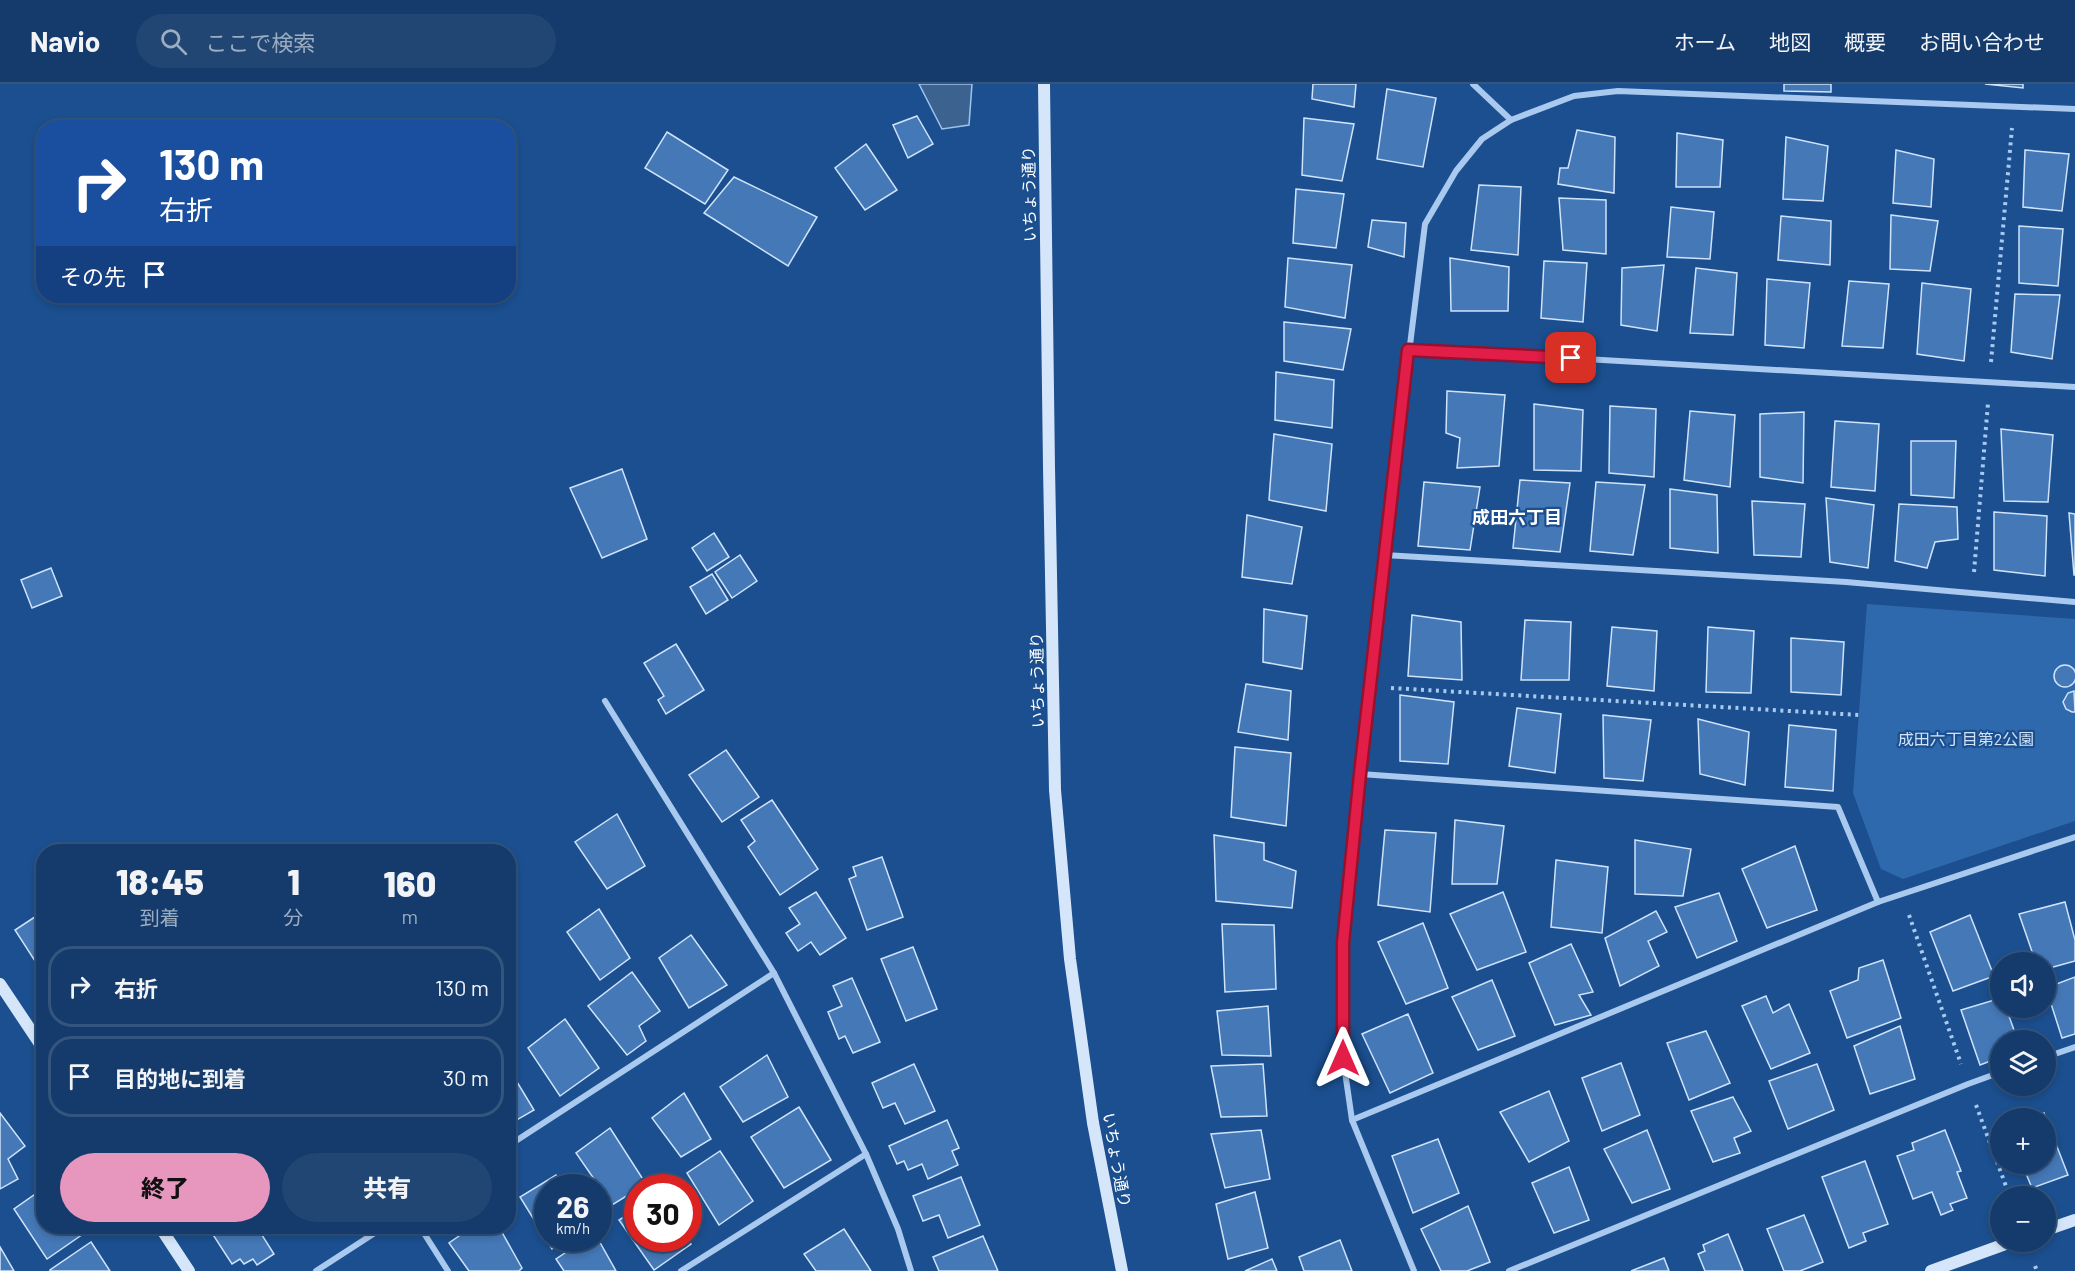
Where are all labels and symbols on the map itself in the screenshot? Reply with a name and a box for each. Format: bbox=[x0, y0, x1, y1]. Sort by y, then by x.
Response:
street label: いちょう通り bbox=[1018, 146, 1039, 242]
pin bbox=[1545, 332, 1596, 383]
district label: 成田六丁目 bbox=[1472, 506, 1562, 528]
street label: いちょう通り bbox=[1026, 632, 1047, 728]
park label: 成田六丁目第2公園 bbox=[1898, 729, 2034, 748]
position arrow bbox=[1311, 1026, 1375, 1090]
street label: いちょう通り bbox=[1100, 1111, 1135, 1209]
speed limit sign: 30 bbox=[624, 1174, 702, 1252]

